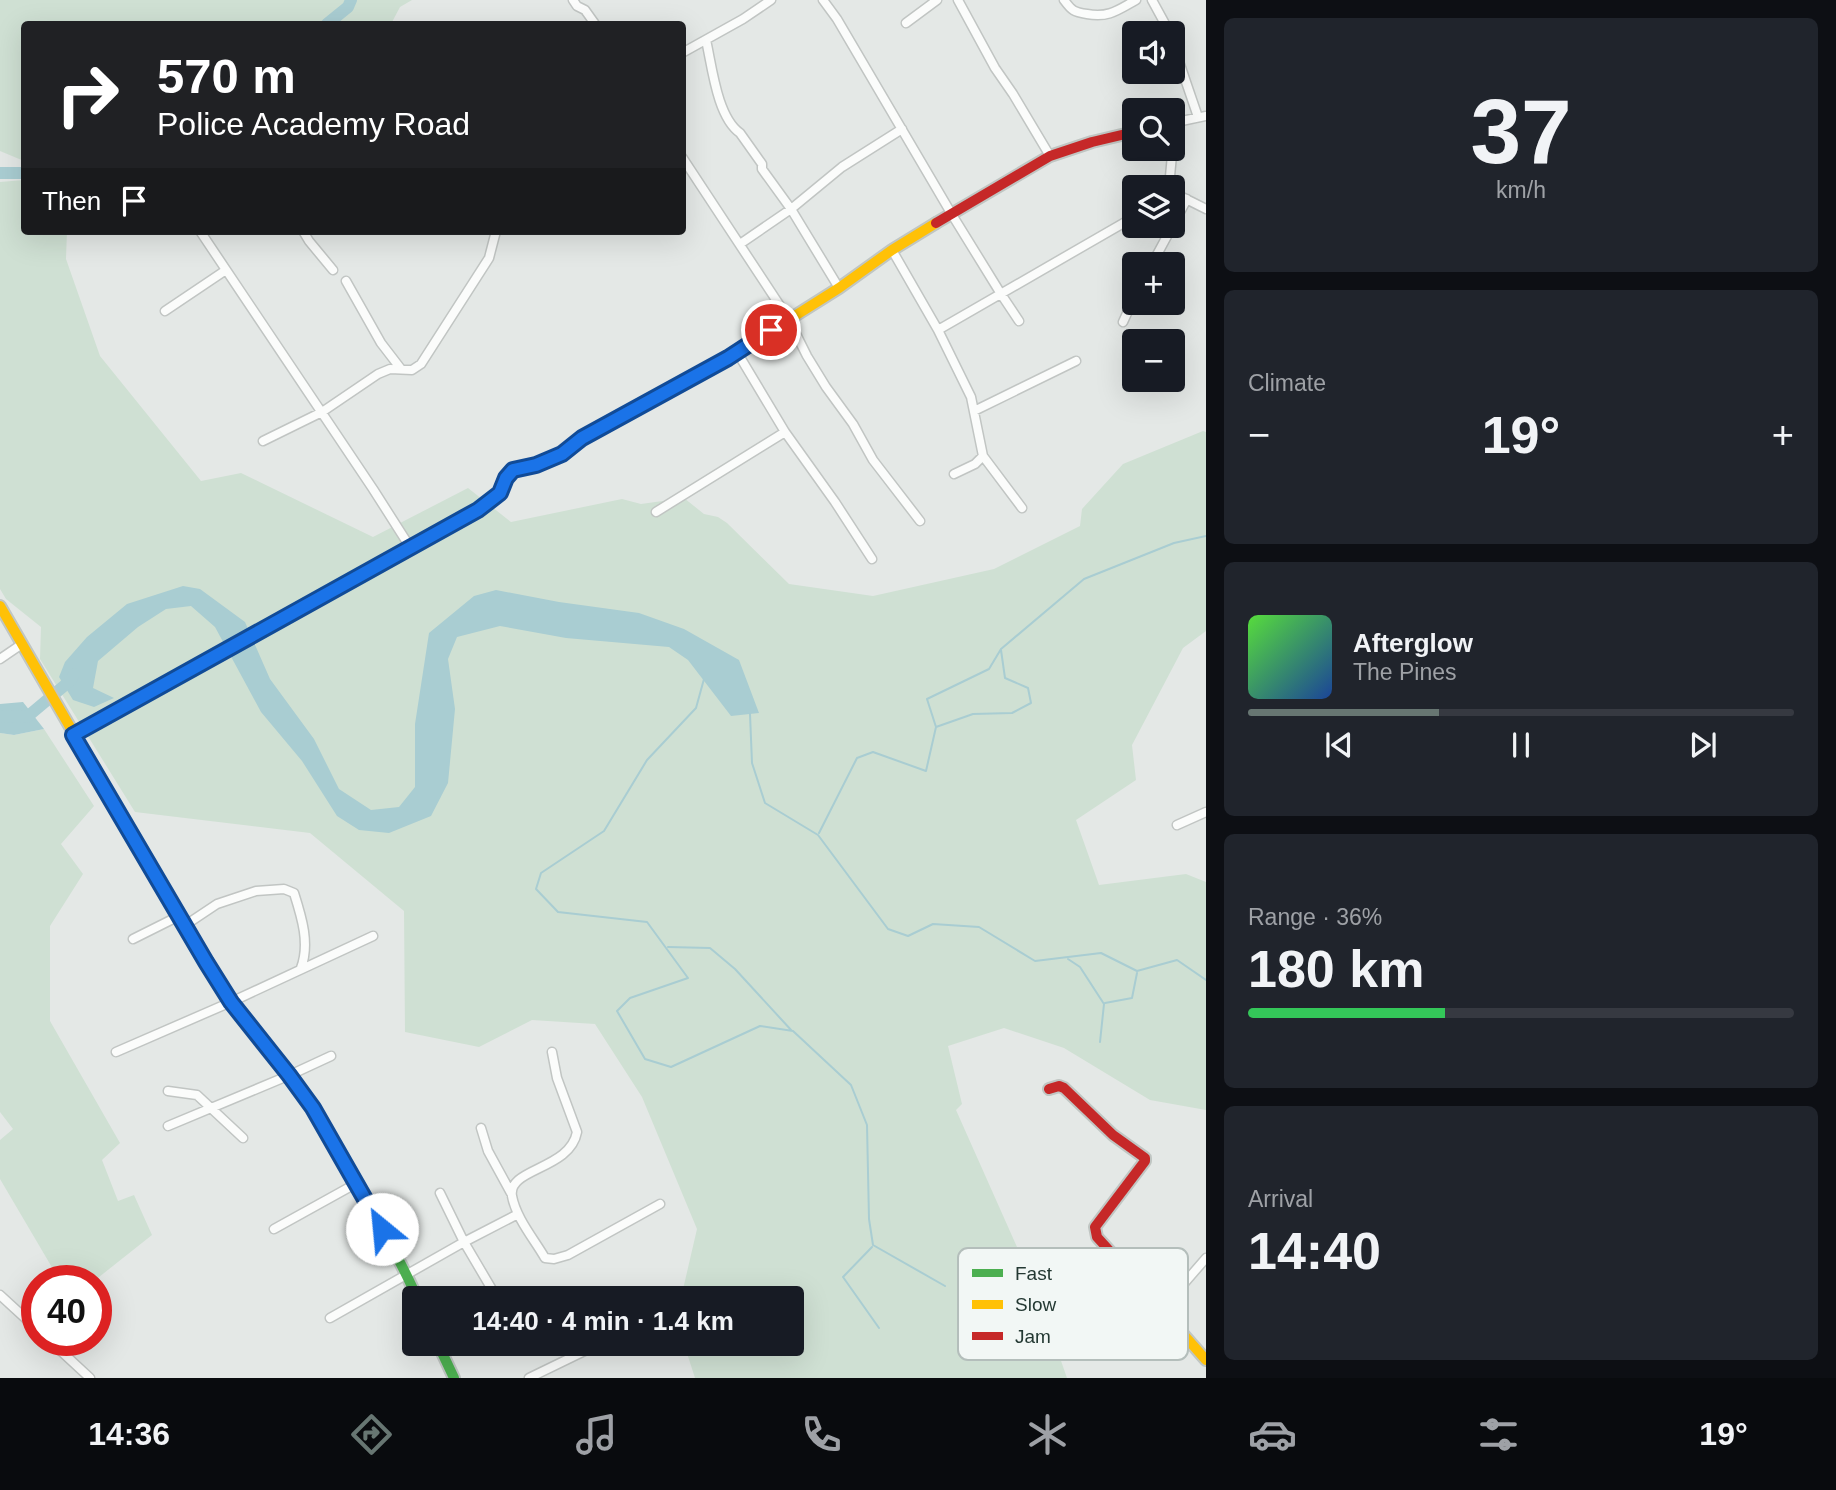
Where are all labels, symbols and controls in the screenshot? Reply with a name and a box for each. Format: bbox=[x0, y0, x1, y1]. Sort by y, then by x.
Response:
map controls bbox=[1122, 21, 1185, 392]
button: sound bbox=[1122, 21, 1185, 84]
icon: right bbox=[42, 49, 133, 140]
text: 570 m bbox=[157, 49, 296, 103]
text: 37 bbox=[1470, 81, 1572, 182]
button: search bbox=[1122, 98, 1185, 161]
text: Police Academy Road bbox=[157, 106, 470, 142]
button: layers bbox=[1122, 175, 1185, 238]
text: km/h bbox=[1496, 177, 1546, 203]
icon: arrive bbox=[115, 182, 153, 220]
text: Then bbox=[42, 186, 101, 216]
button: + bbox=[1122, 252, 1185, 315]
pin bbox=[741, 300, 801, 360]
icon: arrive bbox=[752, 311, 790, 349]
button: − bbox=[1122, 329, 1185, 392]
text: Climate bbox=[1248, 370, 1326, 396]
text: 19° bbox=[1482, 406, 1560, 464]
text: − bbox=[1248, 414, 1270, 456]
text: + bbox=[1772, 414, 1794, 456]
text: Afterglow bbox=[1353, 628, 1473, 658]
text: The Pines bbox=[1353, 659, 1457, 685]
icon: previous bbox=[1320, 726, 1358, 764]
icon: pause bbox=[1502, 726, 1540, 764]
icon: next bbox=[1684, 726, 1722, 764]
text: Range · 36% bbox=[1248, 904, 1382, 930]
text: 180 km bbox=[1248, 940, 1424, 998]
text: Arrival bbox=[1248, 1186, 1313, 1212]
position arrow bbox=[345, 1192, 419, 1266]
text: 14:40 bbox=[1248, 1222, 1381, 1280]
legend bbox=[958, 1248, 1188, 1360]
text: Fast bbox=[1015, 1263, 1053, 1284]
speed limit sign: 40 bbox=[21, 1265, 112, 1356]
text: Slow bbox=[1015, 1294, 1056, 1315]
text: 14:40 · 4 min · 1.4 km bbox=[472, 1306, 734, 1336]
text: Jam bbox=[1015, 1326, 1051, 1347]
icon: directions bbox=[347, 1410, 396, 1459]
icon: music bbox=[572, 1410, 621, 1459]
icon: phone bbox=[797, 1410, 846, 1459]
icon: climate bbox=[1023, 1410, 1072, 1459]
icon: car bbox=[1248, 1410, 1297, 1459]
icon: filters bbox=[1474, 1410, 1523, 1459]
text: 14:36 bbox=[88, 1416, 170, 1452]
text: 19° bbox=[1699, 1416, 1748, 1452]

